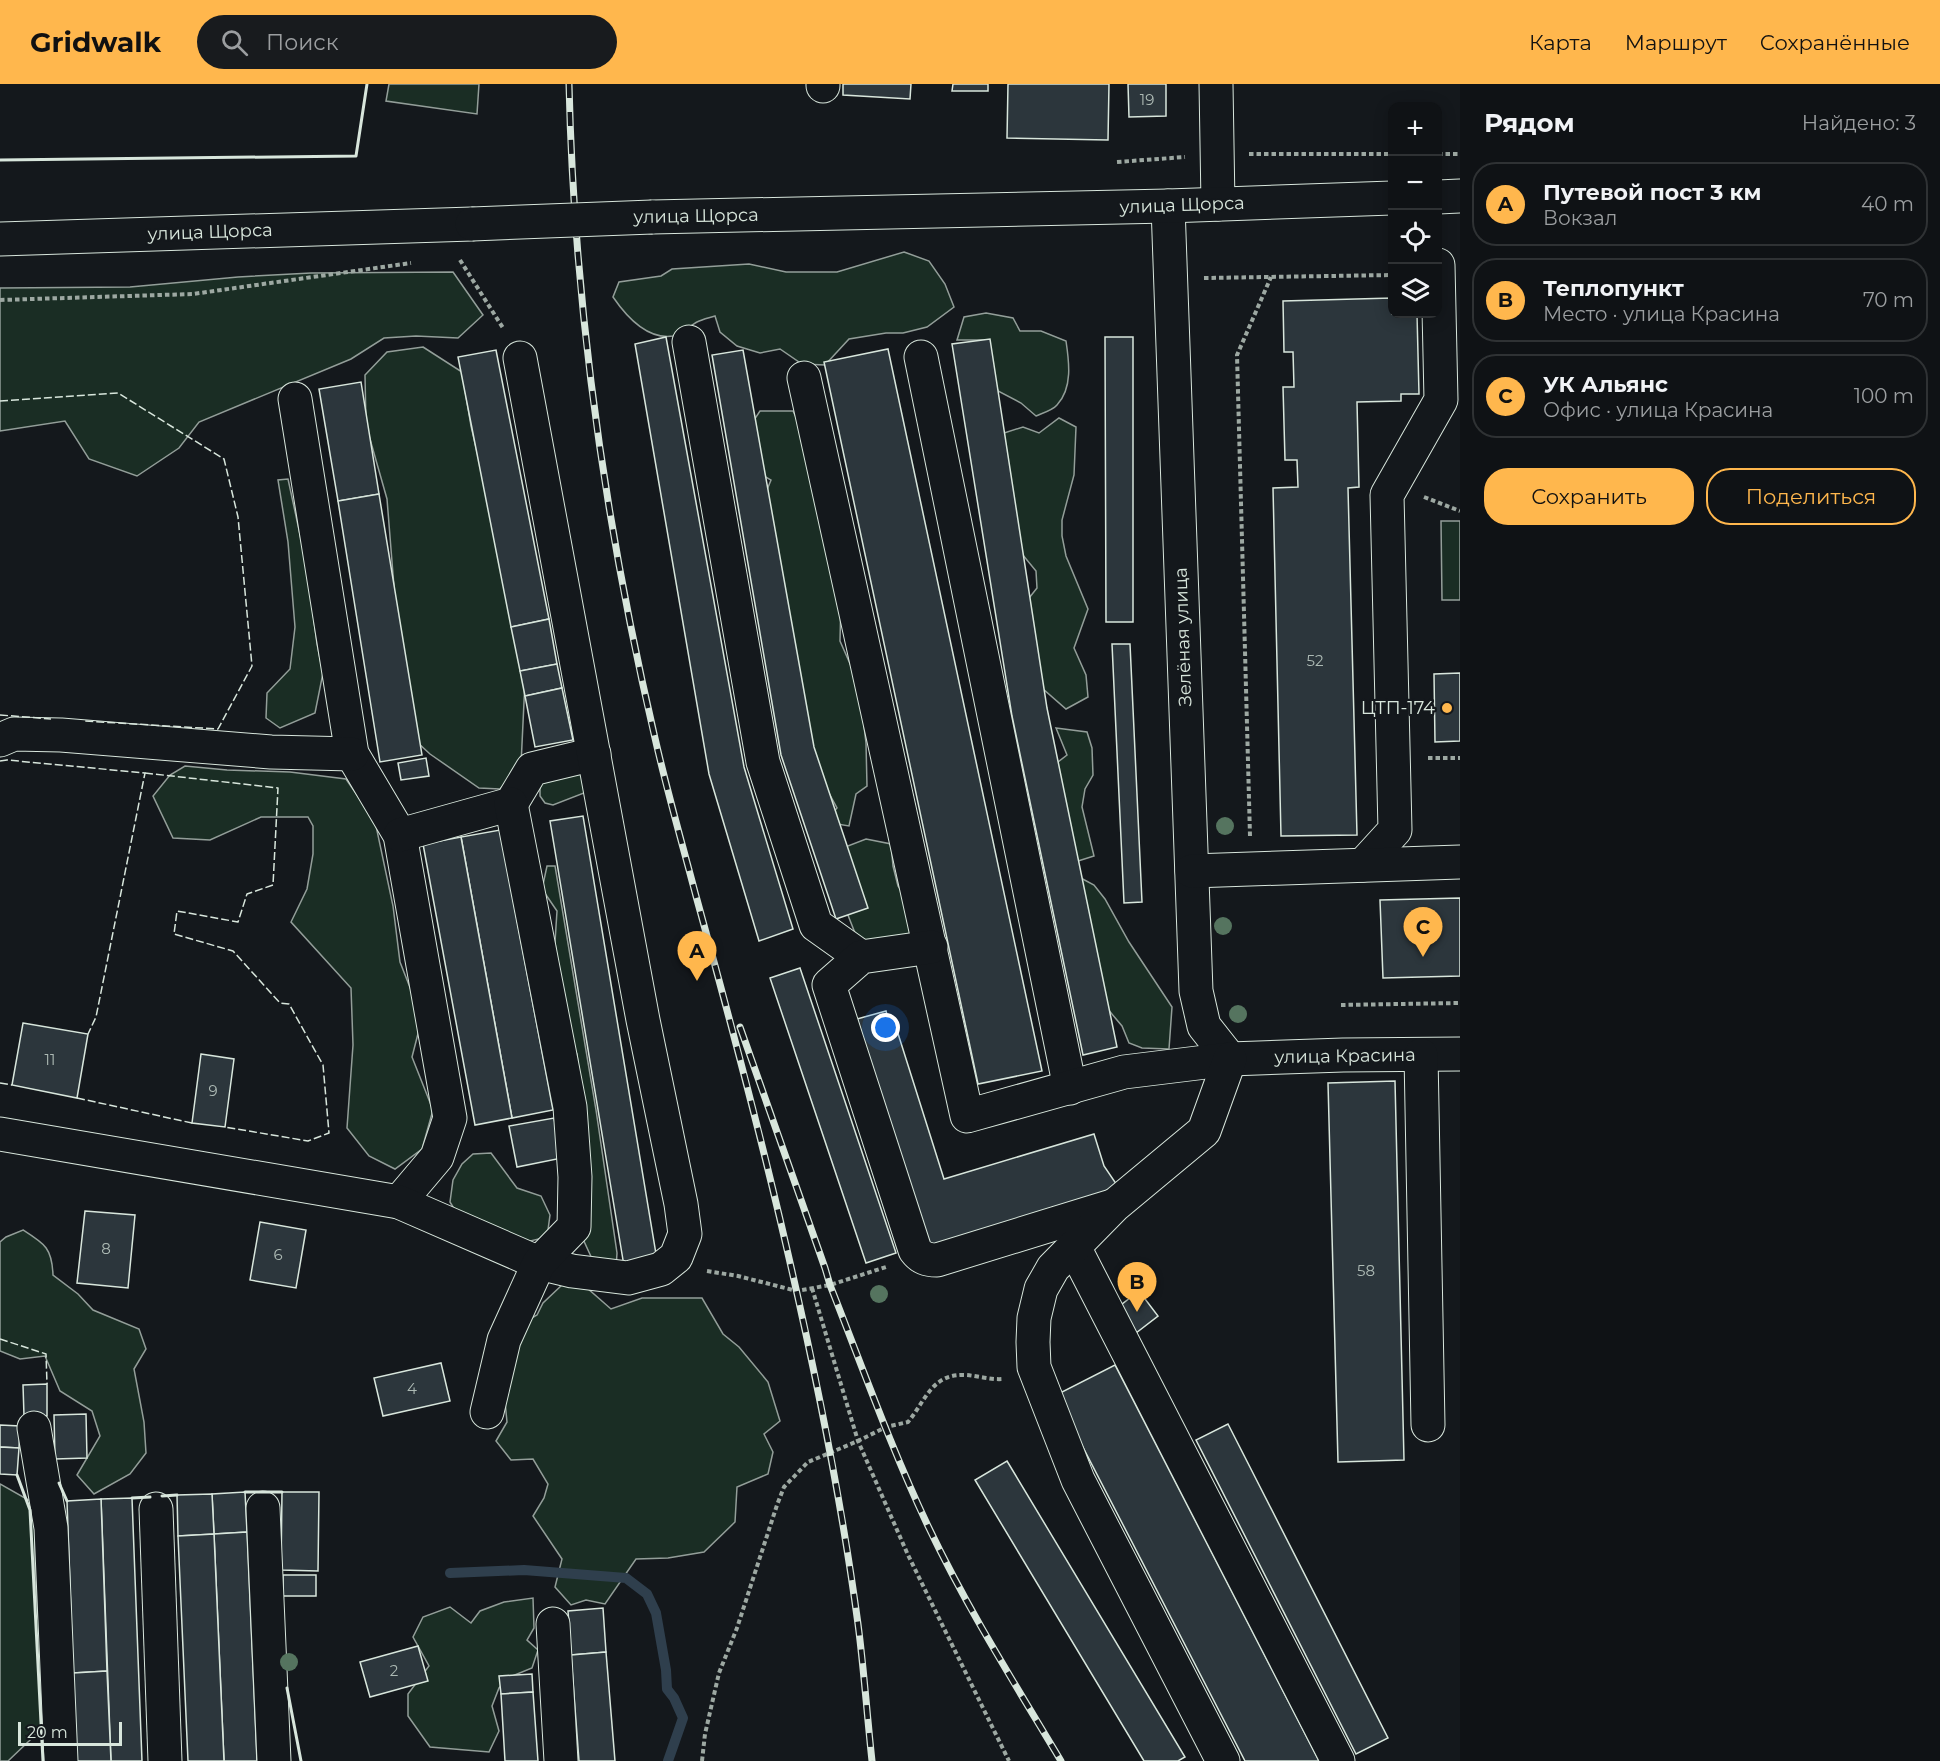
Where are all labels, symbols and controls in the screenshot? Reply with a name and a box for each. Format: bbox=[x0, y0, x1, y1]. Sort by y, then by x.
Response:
search box bbox=[197, 15, 617, 69]
text: Gridwalk bbox=[30, 25, 161, 59]
icon: search bbox=[218, 26, 251, 59]
text: Поиск bbox=[266, 29, 338, 56]
text: Карта bbox=[1529, 30, 1592, 55]
text: Маршрут bbox=[1625, 30, 1727, 55]
text: Сохранённые bbox=[1760, 30, 1910, 55]
house number: 19 bbox=[1140, 90, 1154, 109]
map controls bbox=[1388, 102, 1442, 318]
button: + bbox=[1388, 102, 1442, 156]
text: Рядом bbox=[1484, 107, 1575, 139]
text: Найдено: 3 bbox=[1802, 111, 1916, 135]
button: − bbox=[1388, 156, 1442, 210]
text: Путевой пост 3 км bbox=[1543, 179, 1762, 206]
street label: улица Щорса bbox=[1118, 192, 1245, 218]
text: A bbox=[1498, 192, 1513, 216]
text: 40 m bbox=[1861, 192, 1914, 216]
street label: улица Щорса bbox=[632, 204, 759, 228]
text: Вокзал bbox=[1543, 206, 1617, 230]
button: locate bbox=[1388, 210, 1442, 264]
street label: улица Щорса bbox=[146, 219, 273, 245]
button: layers bbox=[1388, 264, 1442, 318]
text: Теплопункт bbox=[1543, 275, 1684, 302]
text: B bbox=[1498, 288, 1513, 312]
text: 70 m bbox=[1863, 288, 1914, 312]
text: Место · улица Красина bbox=[1543, 302, 1780, 326]
text: УК Альянс bbox=[1543, 371, 1668, 398]
text: C bbox=[1498, 384, 1513, 408]
text: 100 m bbox=[1854, 384, 1914, 408]
text: Офис · улица Красина bbox=[1543, 398, 1773, 422]
button: Сохранить bbox=[1484, 468, 1694, 525]
button: Поделиться bbox=[1706, 468, 1916, 525]
street label: Зелёная улица bbox=[1170, 567, 1196, 707]
house number: 52 bbox=[1307, 651, 1323, 670]
place label: ЦТП-174 bbox=[1361, 697, 1435, 719]
marker: ЦТП-174 bbox=[1440, 701, 1454, 715]
pin: C bbox=[1404, 908, 1442, 957]
pin: A bbox=[678, 932, 716, 981]
your location bbox=[871, 1013, 900, 1042]
street label: улица Красина bbox=[1273, 1044, 1416, 1068]
house number: 11 bbox=[45, 1050, 55, 1069]
house number: 9 bbox=[208, 1081, 218, 1100]
house number: 8 bbox=[101, 1239, 111, 1258]
house number: 6 bbox=[273, 1245, 283, 1264]
house number: 58 bbox=[1357, 1261, 1375, 1280]
pin: B bbox=[1118, 1262, 1156, 1312]
house number: 4 bbox=[407, 1379, 417, 1398]
house number: 2 bbox=[390, 1661, 398, 1680]
scale bar bbox=[18, 1719, 122, 1746]
text: 20 m bbox=[27, 1723, 68, 1742]

